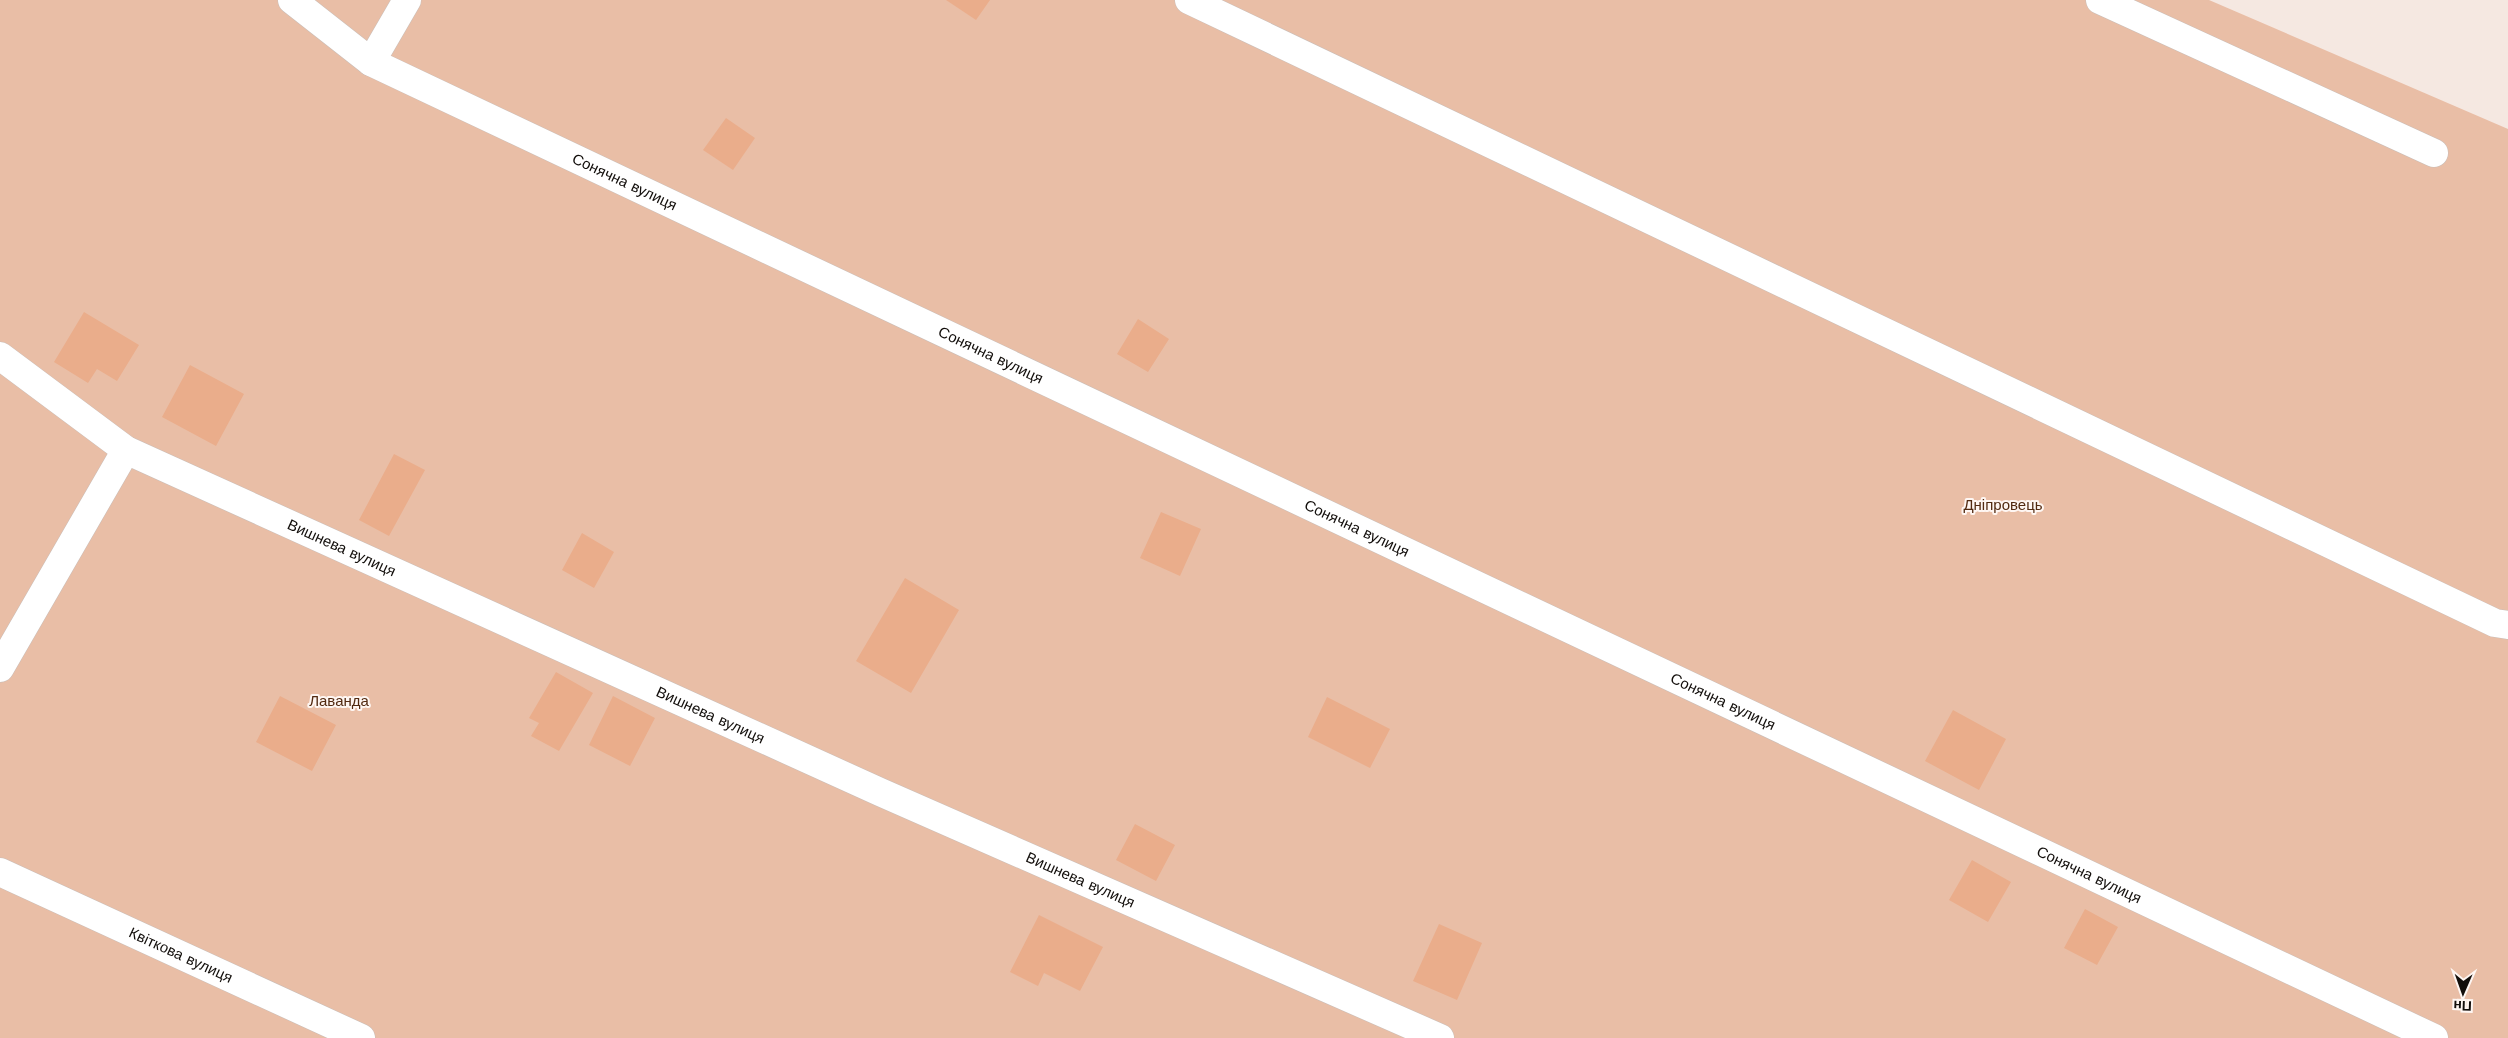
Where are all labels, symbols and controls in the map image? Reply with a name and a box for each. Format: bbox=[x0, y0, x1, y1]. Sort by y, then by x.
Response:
street label: Сонячна вулиця bbox=[569, 150, 680, 214]
street label: Сонячна вулиця bbox=[935, 323, 1046, 388]
street label: Сонячна вулиця bbox=[1301, 496, 1412, 561]
park label: Дніпровець bbox=[1963, 496, 2043, 514]
street label: Вишнева вулиця bbox=[285, 515, 399, 580]
street label: Сонячна вулиця bbox=[1668, 669, 1778, 734]
street label: Вишнева вулиця bbox=[653, 683, 768, 747]
park label: Лаванда bbox=[309, 692, 370, 710]
street label: Сонячна вулиця bbox=[2034, 842, 2144, 907]
street label: Вишнева вулиця bbox=[1023, 848, 1138, 912]
street label: Квіткова вулиця bbox=[126, 924, 235, 987]
north arrow bbox=[2438, 968, 2488, 1018]
text: Пн bbox=[2453, 998, 2472, 1014]

